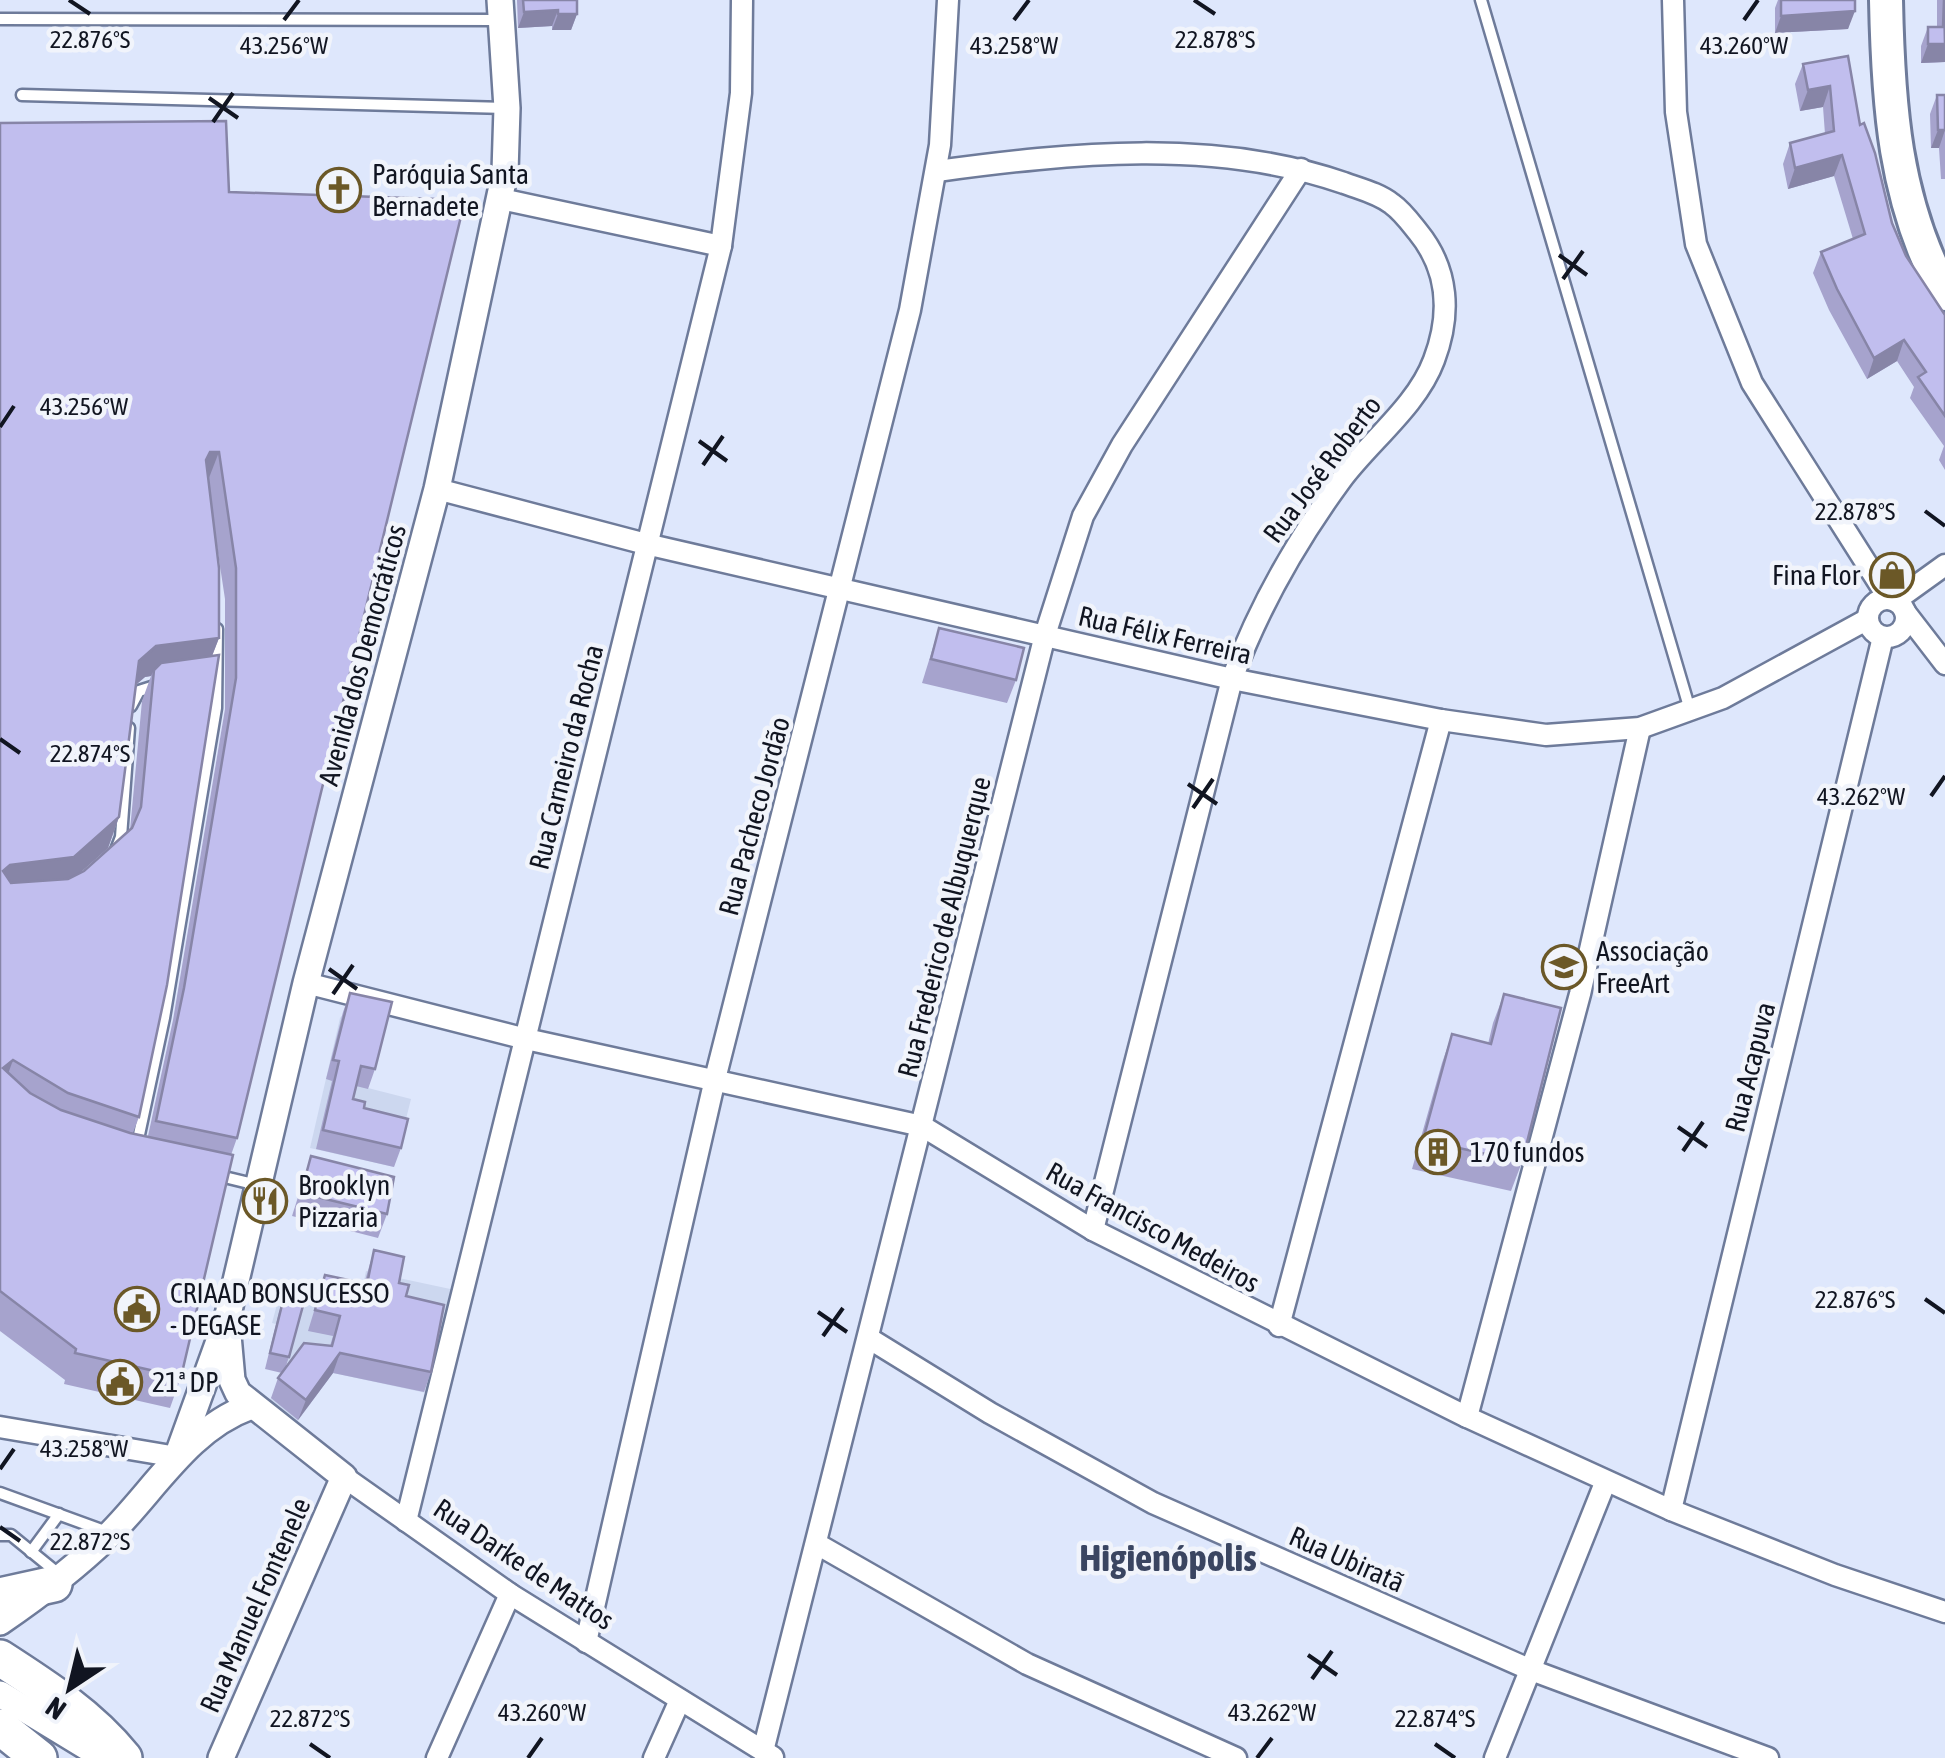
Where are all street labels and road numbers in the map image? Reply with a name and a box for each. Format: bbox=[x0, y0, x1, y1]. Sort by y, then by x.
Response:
street label: Rua José Roberto bbox=[1257, 389, 1387, 549]
street label: Avenida dos Democráticos bbox=[312, 521, 412, 789]
street label: Rua Félix Ferreira bbox=[1075, 600, 1255, 670]
street label: Rua Carneiro da Rocha bbox=[523, 641, 609, 873]
street label: Rua Pacheco Jordão bbox=[712, 713, 796, 919]
street label: Rua Frederico de Albuquerque bbox=[891, 773, 997, 1081]
street label: Rua Acapuva bbox=[1718, 999, 1782, 1135]
street label: Rua Francisco Medeiros bbox=[1041, 1155, 1265, 1299]
street label: Rua Darke de Mattos bbox=[428, 1492, 620, 1636]
street label: Rua Manuel Fontenele bbox=[193, 1493, 317, 1717]
street label: Rua Ubiratã bbox=[1285, 1519, 1409, 1599]

